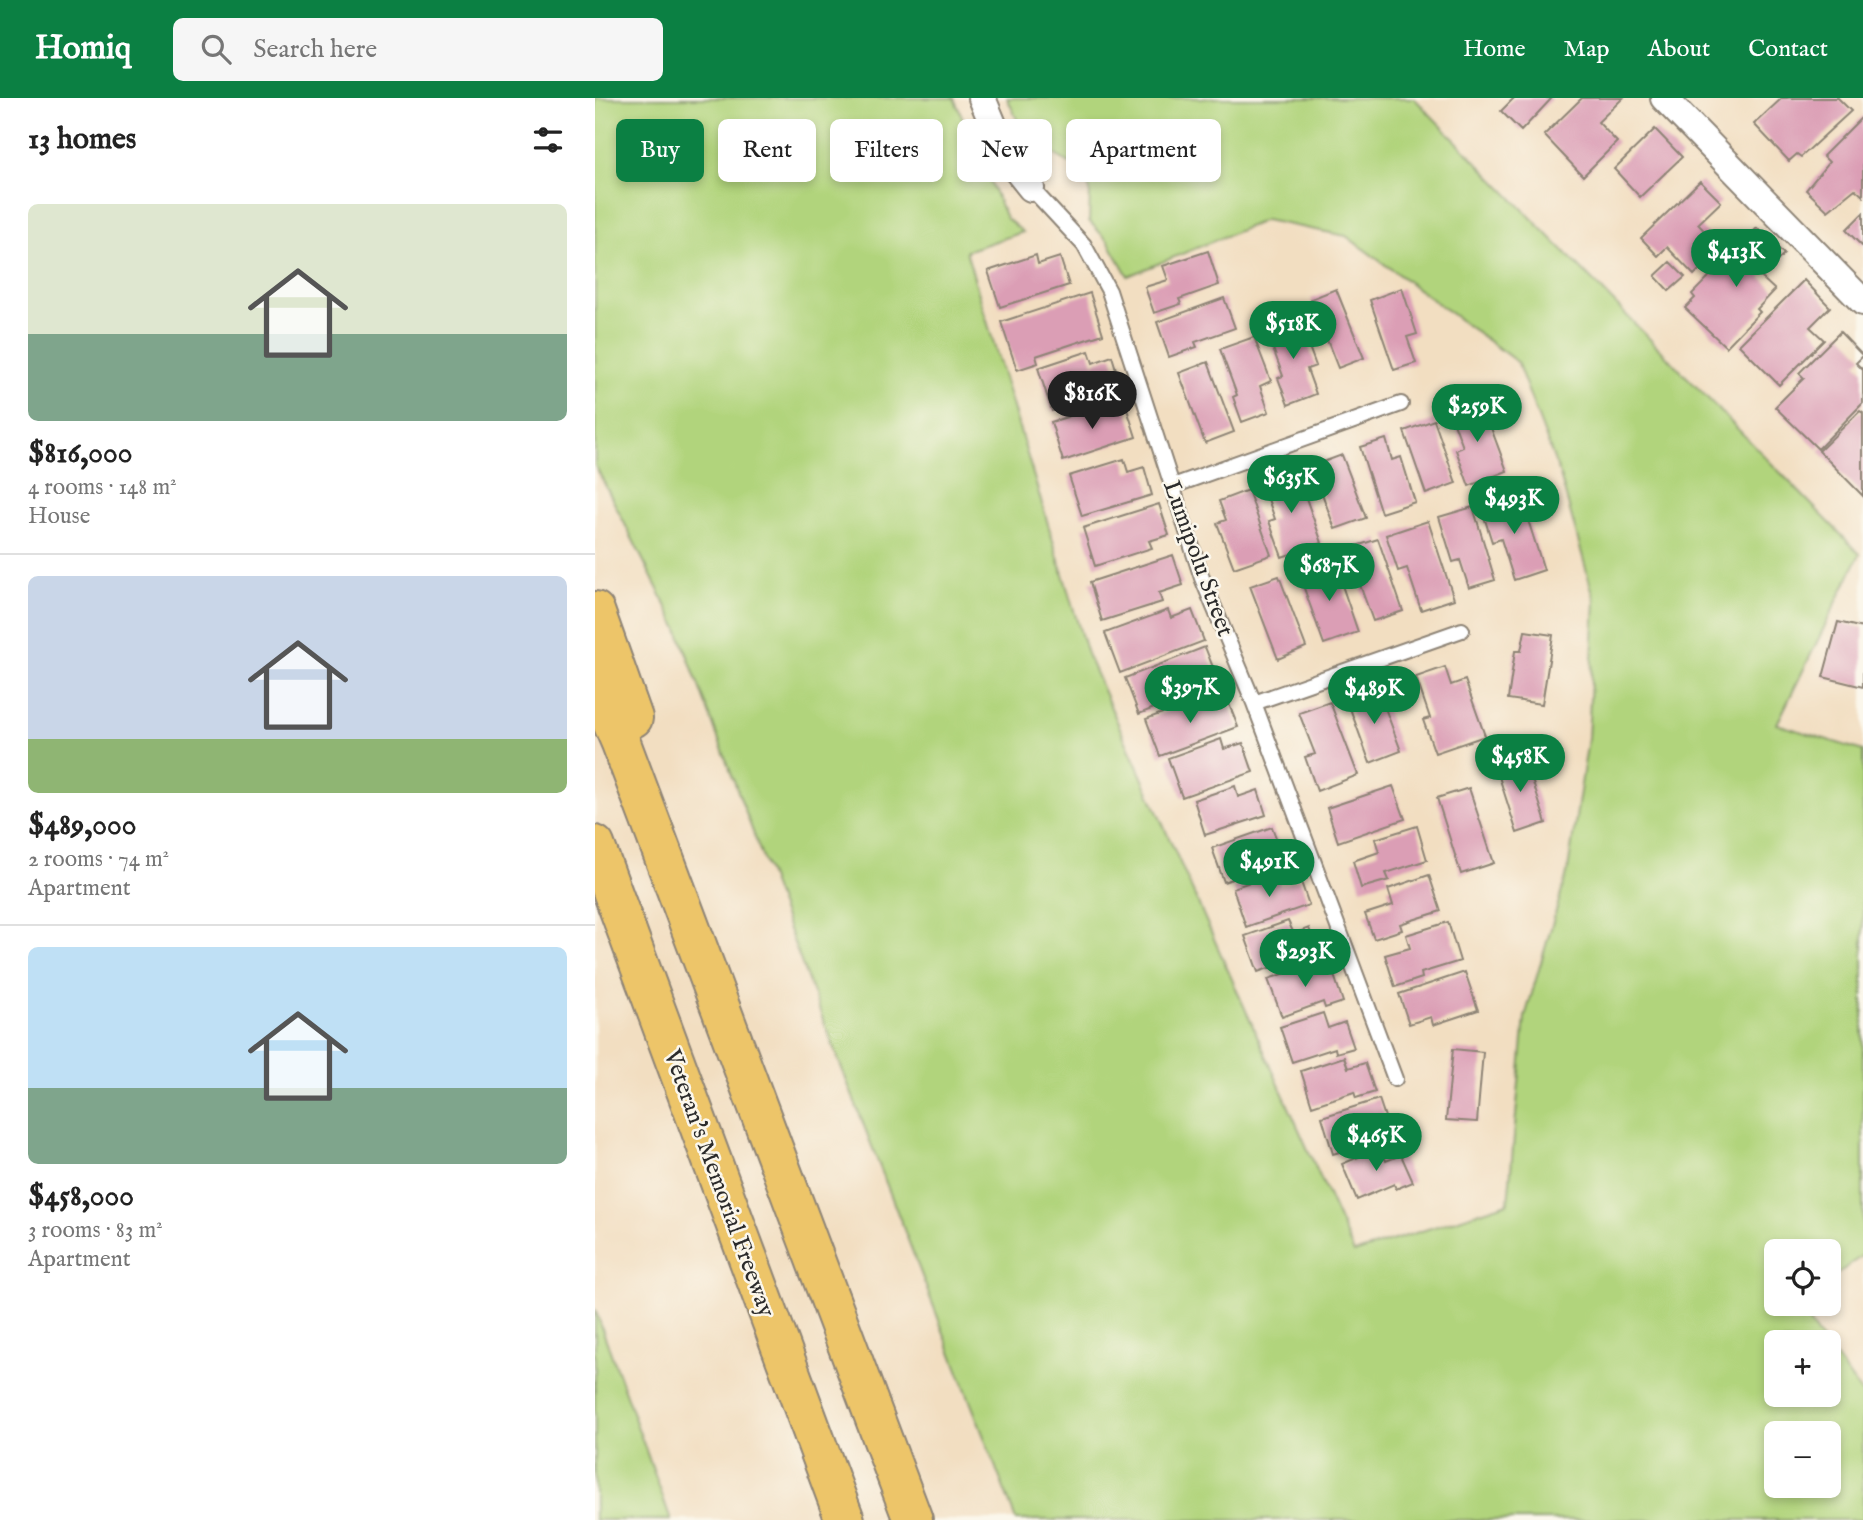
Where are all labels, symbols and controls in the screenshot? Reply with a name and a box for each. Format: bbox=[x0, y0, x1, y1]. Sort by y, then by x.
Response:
search box bbox=[173, 18, 663, 81]
text: Homiq bbox=[35, 28, 131, 70]
icon: search bbox=[197, 30, 235, 68]
text: Search here bbox=[253, 33, 377, 66]
text: Home bbox=[1463, 34, 1526, 65]
text: Map bbox=[1564, 34, 1610, 65]
text: About bbox=[1648, 34, 1710, 65]
text: Contact bbox=[1748, 34, 1828, 65]
chip: Buy bbox=[616, 119, 704, 182]
chip: Rent bbox=[718, 119, 816, 182]
chip: Filters bbox=[830, 119, 943, 182]
chip: New bbox=[957, 119, 1052, 182]
chip: Apartment bbox=[1066, 119, 1221, 182]
text: 13 homes bbox=[28, 121, 136, 159]
icon: filters bbox=[529, 121, 567, 159]
pin: $413K bbox=[1687, 230, 1785, 289]
text: $413K bbox=[1707, 237, 1765, 266]
icon: home bbox=[235, 250, 361, 376]
pin: $518K bbox=[1244, 302, 1342, 361]
text: $518K bbox=[1265, 309, 1321, 338]
pin: $816K bbox=[1043, 372, 1141, 431]
text: $816K bbox=[1064, 379, 1120, 408]
pin: $259K bbox=[1428, 384, 1526, 444]
text: $259K bbox=[1448, 392, 1506, 421]
text: $816,000 bbox=[28, 435, 132, 473]
pin: $635K bbox=[1242, 456, 1340, 515]
text: $635K bbox=[1263, 463, 1319, 492]
text: 4 rooms · 148 m² bbox=[28, 473, 177, 502]
street label: Lumipolu Street bbox=[1155, 476, 1240, 641]
pin: $493K bbox=[1465, 476, 1563, 536]
text: $493K bbox=[1484, 484, 1544, 513]
text: House bbox=[28, 502, 90, 531]
pin: $687K bbox=[1280, 544, 1378, 603]
text: $687K bbox=[1300, 551, 1358, 580]
icon: home bbox=[235, 622, 361, 748]
pin: $397K bbox=[1141, 666, 1239, 725]
pin: $489K bbox=[1325, 666, 1423, 726]
text: $397K bbox=[1161, 673, 1219, 702]
text: $489K bbox=[1344, 674, 1404, 703]
pin: $458K bbox=[1471, 734, 1569, 794]
text: $458K bbox=[1491, 742, 1549, 771]
text: $489,000 bbox=[28, 807, 136, 845]
pin: $491K bbox=[1220, 840, 1318, 899]
text: 2 rooms · 74 m² bbox=[28, 845, 169, 874]
text: $491K bbox=[1239, 847, 1299, 876]
text: Apartment bbox=[28, 874, 131, 903]
pin: $293K bbox=[1256, 930, 1354, 989]
text: $293K bbox=[1276, 937, 1334, 966]
icon: home bbox=[235, 993, 361, 1119]
street label: Veteran's Memorial Freeway bbox=[655, 1045, 782, 1322]
pin: $465K bbox=[1327, 1114, 1425, 1173]
text: $465K bbox=[1347, 1121, 1405, 1150]
text: $458,000 bbox=[28, 1178, 134, 1216]
text: 3 rooms · 83 m² bbox=[28, 1216, 163, 1245]
map controls bbox=[1764, 1239, 1841, 1498]
button: locate bbox=[1764, 1239, 1841, 1316]
text: Apartment bbox=[28, 1245, 131, 1274]
button: + bbox=[1764, 1330, 1841, 1407]
button: − bbox=[1764, 1421, 1841, 1498]

